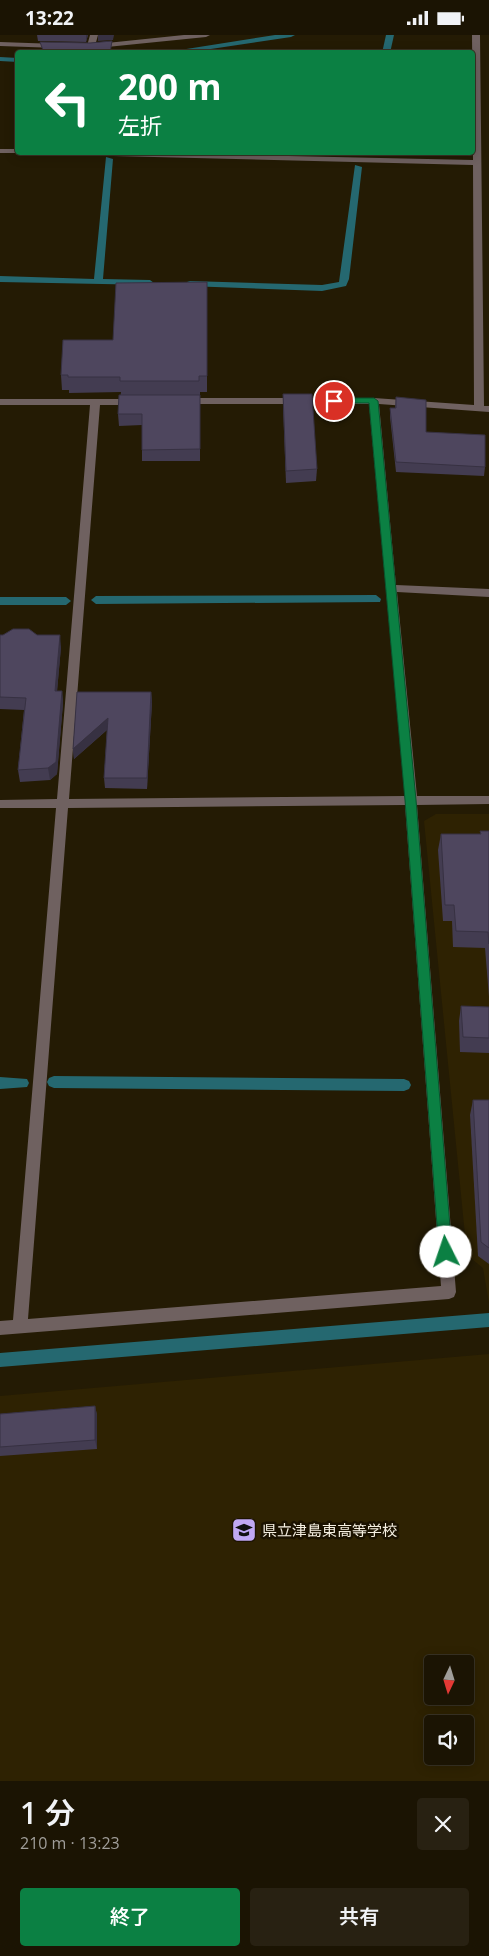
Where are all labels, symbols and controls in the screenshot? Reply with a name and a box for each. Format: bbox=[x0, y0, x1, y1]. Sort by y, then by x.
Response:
text: 13:22 bbox=[25, 5, 74, 31]
text: 200 m bbox=[118, 63, 222, 110]
icon: left bbox=[35, 70, 100, 135]
text: 左折 bbox=[118, 110, 162, 140]
pin bbox=[313, 380, 355, 422]
icon: arrive bbox=[320, 387, 348, 415]
position arrow bbox=[419, 1225, 471, 1277]
school or university icon: 県立津島東高等学校 bbox=[231, 1517, 257, 1543]
place label: 県立津島東高等学校 bbox=[262, 1520, 397, 1540]
north arrow bbox=[424, 1655, 474, 1705]
map controls bbox=[424, 1655, 474, 1765]
button: sound bbox=[424, 1715, 474, 1765]
text: 1 分 bbox=[20, 1792, 75, 1833]
button: close bbox=[417, 1798, 469, 1850]
text: 210 m · 13:23 bbox=[20, 1832, 120, 1854]
button: 終了 bbox=[20, 1888, 240, 1946]
button: 共有 bbox=[250, 1888, 469, 1946]

